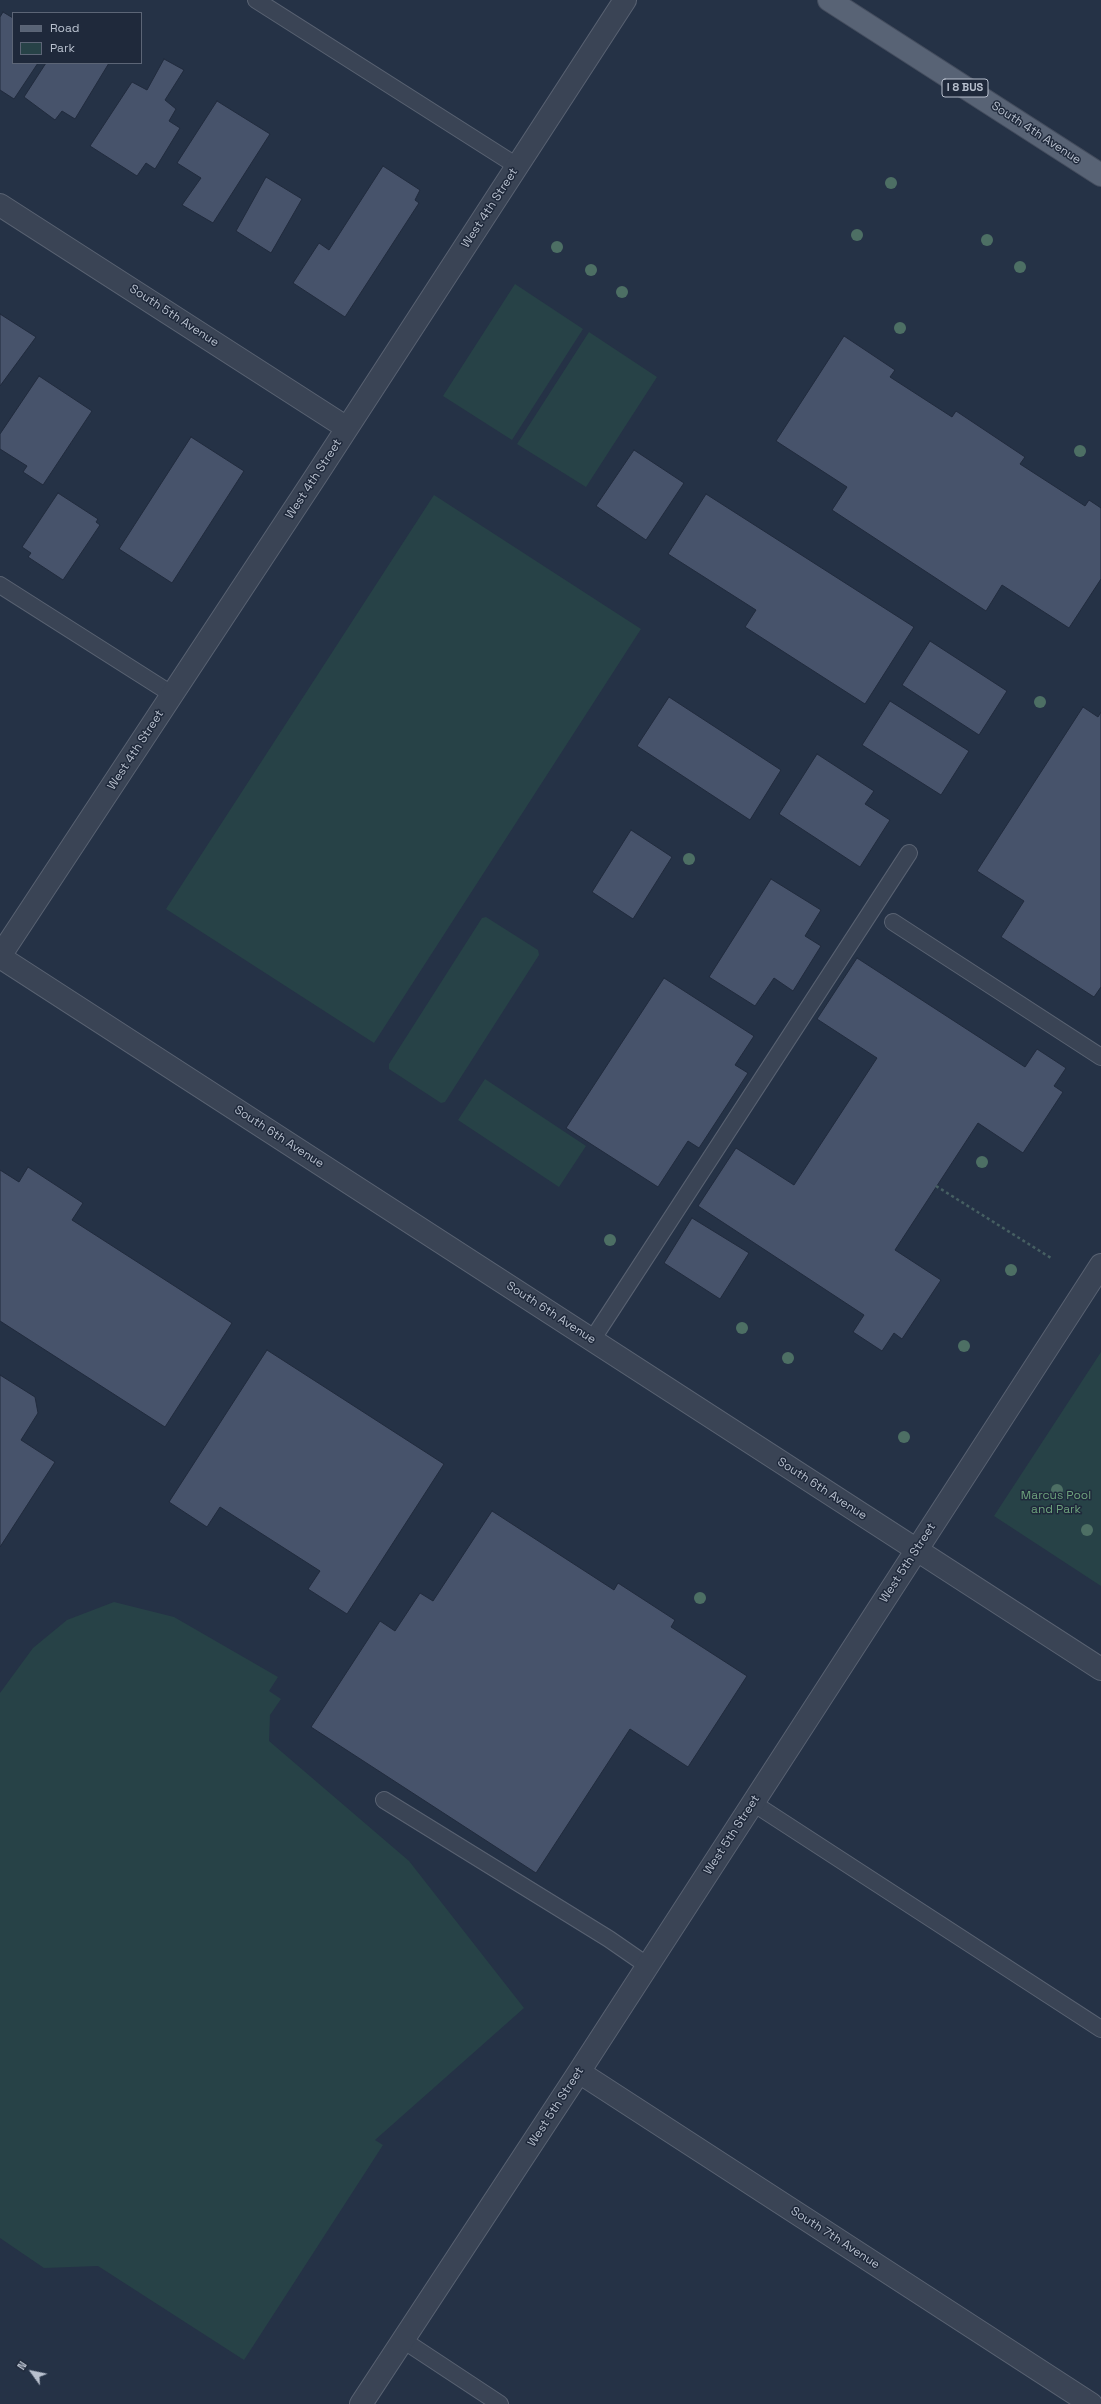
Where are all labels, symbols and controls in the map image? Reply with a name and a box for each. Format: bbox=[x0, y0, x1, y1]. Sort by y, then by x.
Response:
legend bbox=[12, 12, 142, 64]
text: Road bbox=[50, 20, 79, 36]
text: Park bbox=[50, 40, 75, 56]
road number: I 8 BUS bbox=[942, 79, 988, 97]
street label: South 4th Avenue bbox=[989, 99, 1083, 167]
street label: West 4th Street bbox=[459, 165, 521, 251]
street label: South 5th Avenue bbox=[127, 282, 221, 350]
street label: West 4th Street bbox=[283, 436, 345, 522]
street label: West 4th Street bbox=[105, 707, 167, 793]
street label: South 6th Avenue bbox=[232, 1103, 326, 1171]
street label: South 6th Avenue bbox=[504, 1279, 598, 1347]
street label: South 6th Avenue bbox=[775, 1455, 869, 1523]
park label: Marcus Pool and Park bbox=[1021, 1489, 1091, 1517]
street label: West 5th Street bbox=[877, 1520, 939, 1606]
street label: West 5th Street bbox=[701, 1792, 763, 1878]
street label: West 5th Street bbox=[525, 2064, 587, 2150]
street label: South 7th Avenue bbox=[788, 2204, 882, 2272]
north arrow bbox=[12, 2352, 52, 2392]
text: N bbox=[14, 2359, 30, 2372]

